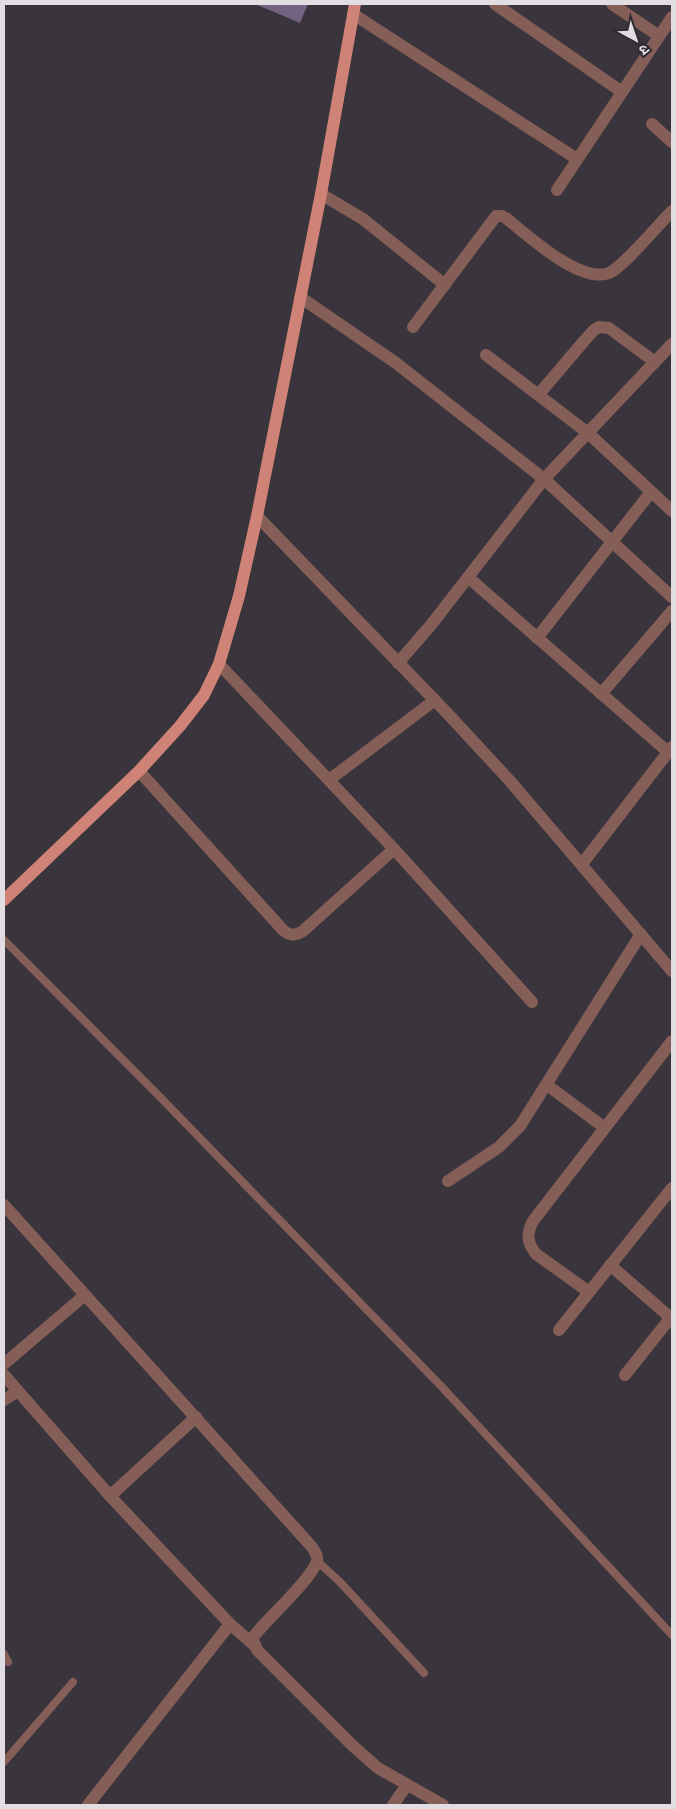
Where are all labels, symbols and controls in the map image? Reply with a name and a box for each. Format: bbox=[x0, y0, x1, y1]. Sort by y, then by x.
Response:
north arrow bbox=[611, 15, 661, 65]
text: उ bbox=[635, 41, 653, 59]

